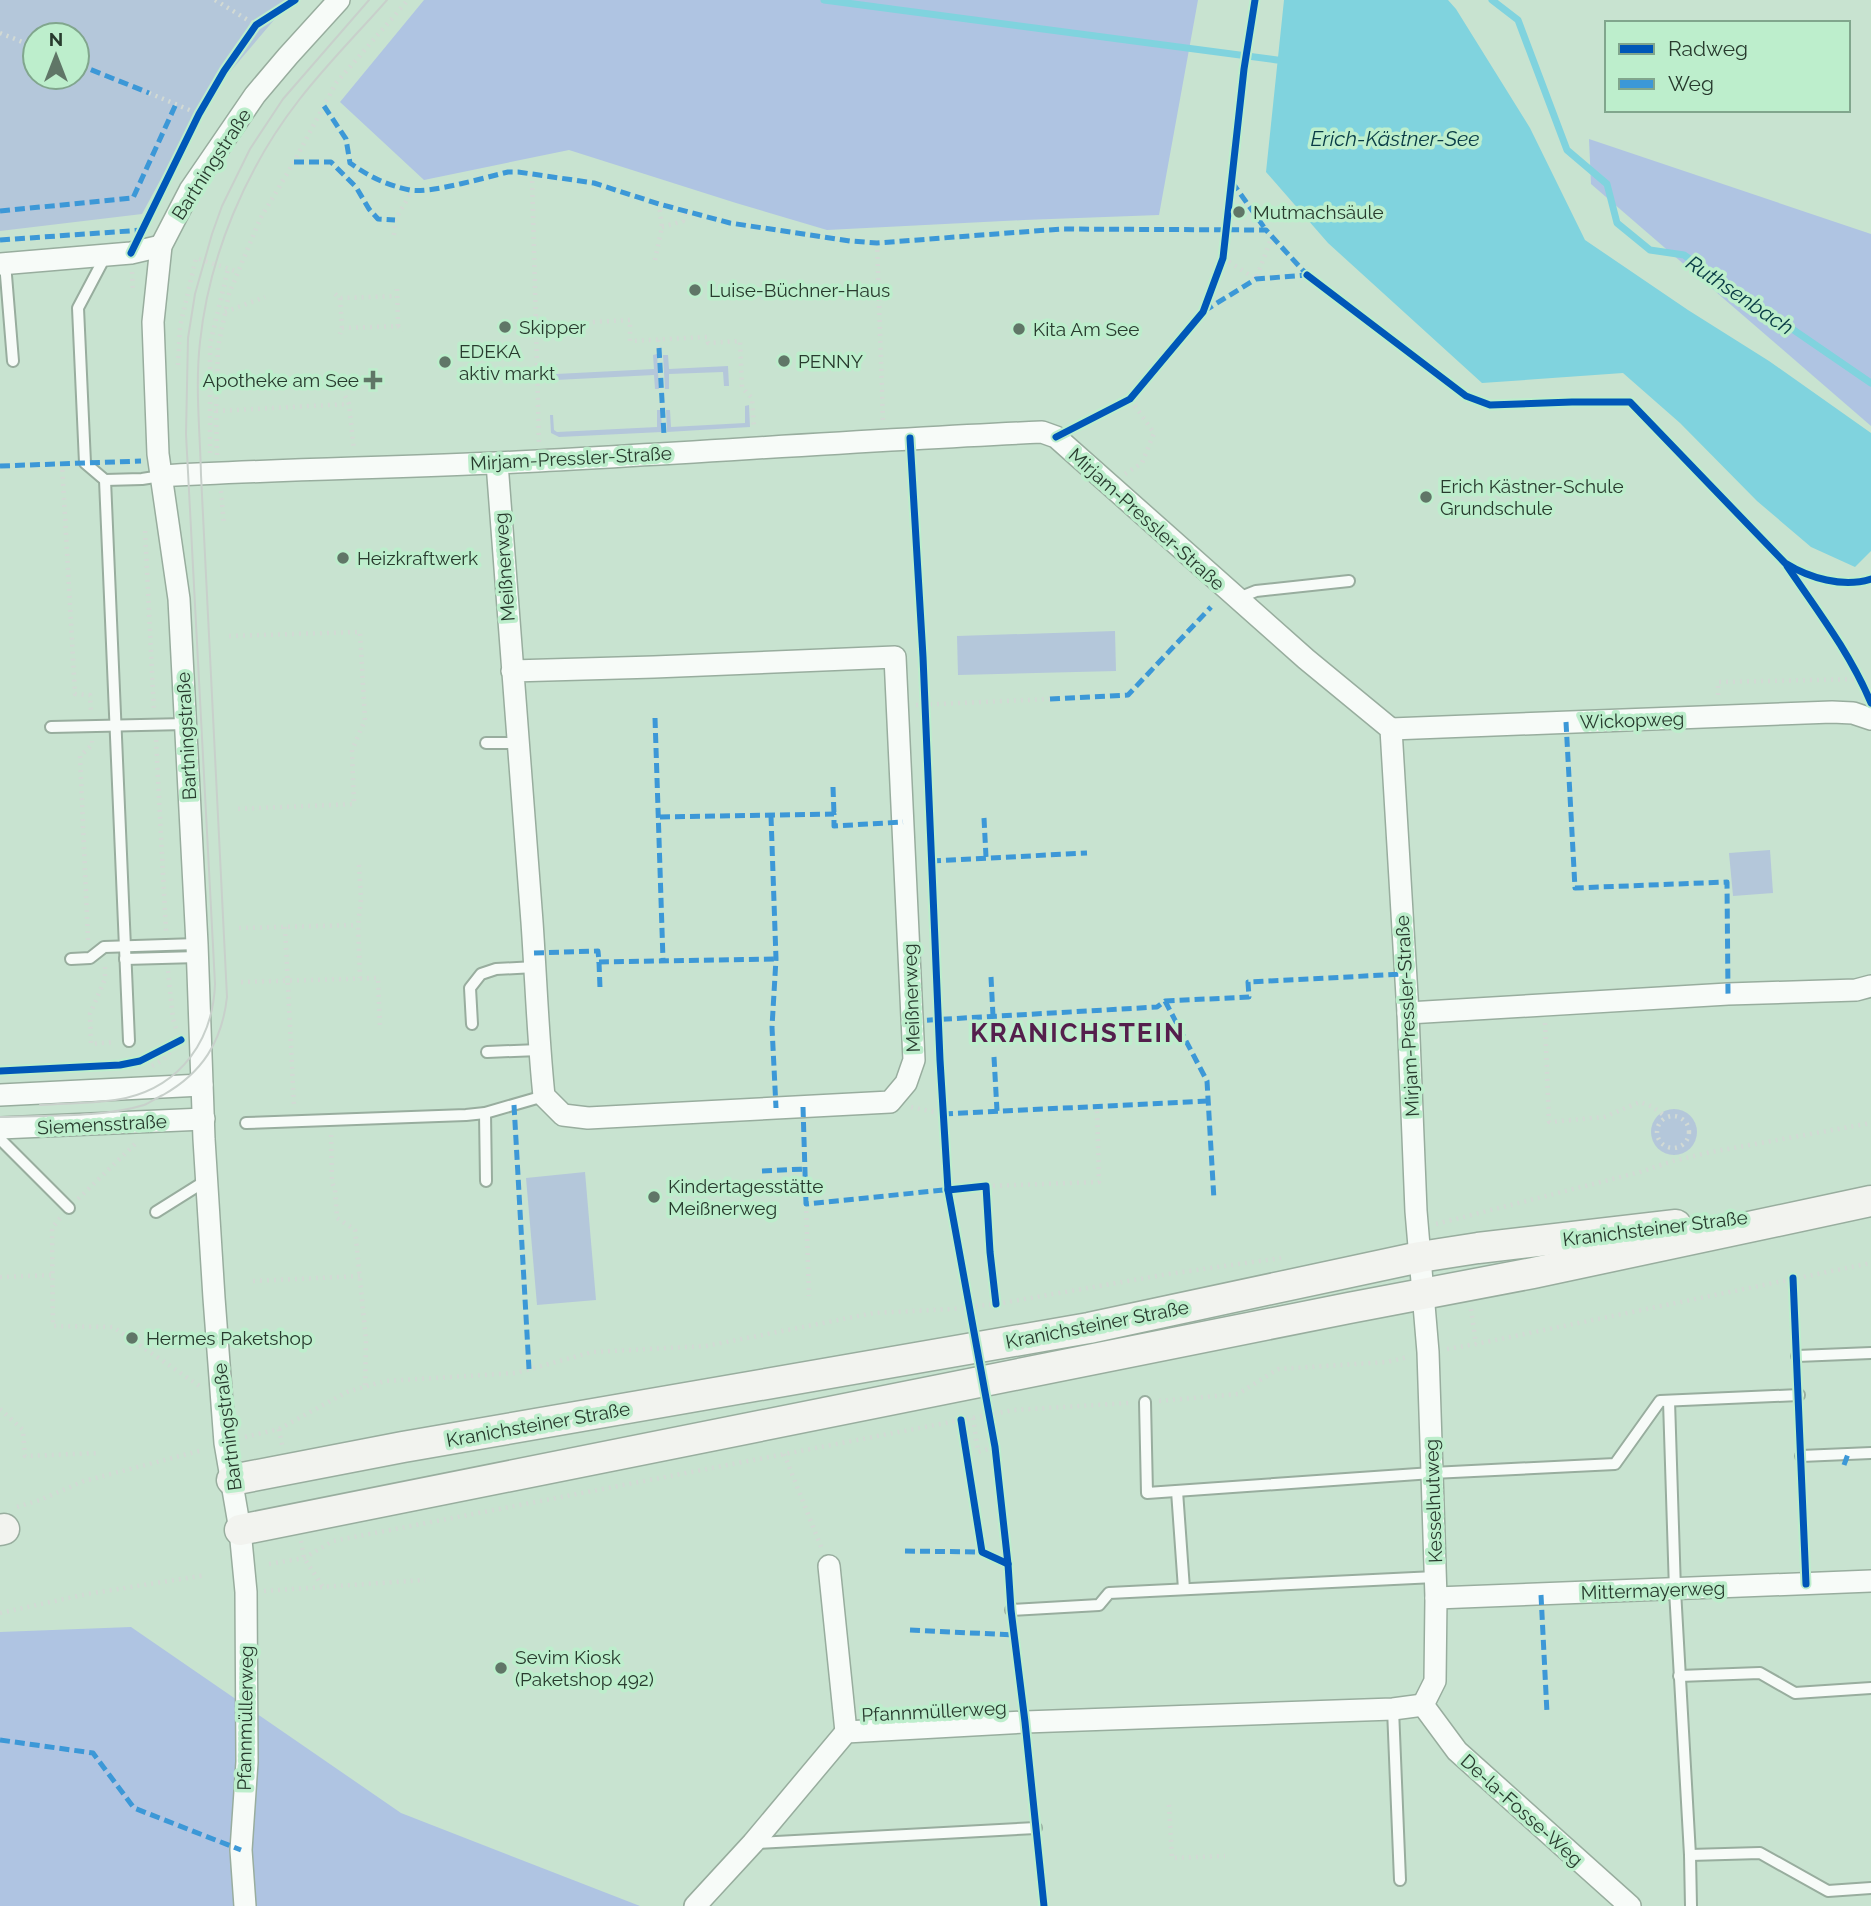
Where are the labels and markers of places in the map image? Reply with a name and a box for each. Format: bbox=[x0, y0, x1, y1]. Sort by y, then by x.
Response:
place label: Mutmachsäule bbox=[1253, 201, 1384, 223]
marker: Mutmachsäule bbox=[1231, 204, 1247, 220]
place label: Luise-Büchner-Haus bbox=[709, 279, 890, 301]
marker: Luise-Büchner-Haus bbox=[687, 282, 703, 298]
place label: Skipper bbox=[519, 316, 586, 338]
place label: Kita Am See bbox=[1033, 318, 1139, 340]
marker: Skipper bbox=[497, 319, 513, 335]
marker: Kita Am See bbox=[1011, 321, 1027, 337]
place label: EDEKA aktiv markt bbox=[459, 340, 556, 384]
place label: PENNY bbox=[798, 350, 864, 372]
marker: PENNY bbox=[776, 353, 792, 369]
marker: EDEKA aktiv markt bbox=[437, 354, 453, 370]
place label: Apotheke am See bbox=[203, 369, 359, 391]
marker: Apotheke am See bbox=[365, 372, 381, 388]
place label: Erich Kästner-Schule Grundschule bbox=[1440, 475, 1624, 519]
marker: Erich Kästner-Schule Grundschule bbox=[1418, 489, 1434, 505]
place label: Heizkraftwerk bbox=[357, 547, 478, 569]
marker: Heizkraftwerk bbox=[335, 550, 351, 566]
place label: Kindertagesstätte Meißnerweg bbox=[668, 1175, 823, 1219]
marker: Kindertagesstätte Meißnerweg bbox=[646, 1189, 662, 1205]
place label: Hermes Paketshop bbox=[146, 1327, 313, 1349]
marker: Hermes Paketshop bbox=[124, 1330, 140, 1346]
place label: Sevim Kiosk (Paketshop 492) bbox=[515, 1646, 654, 1690]
marker: Sevim Kiosk (Paketshop 492) bbox=[493, 1660, 509, 1676]

